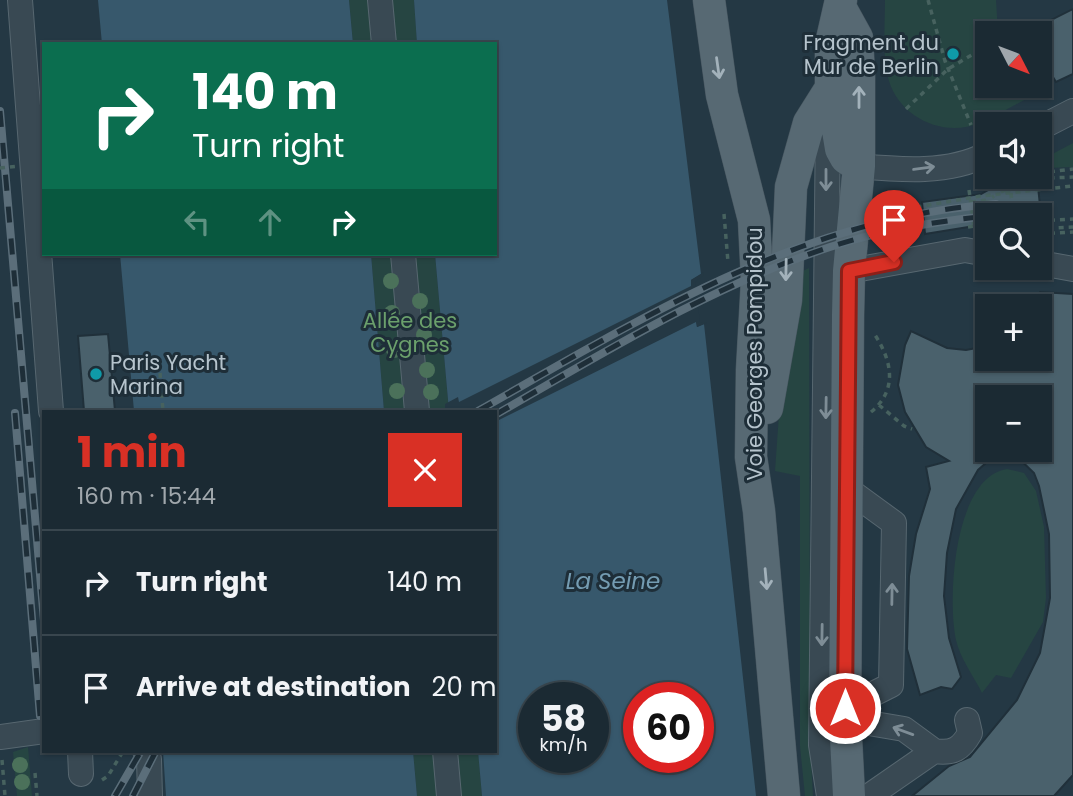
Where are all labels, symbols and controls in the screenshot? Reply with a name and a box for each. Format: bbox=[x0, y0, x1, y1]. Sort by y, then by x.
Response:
north arrow bbox=[975, 21, 1052, 98]
map controls bbox=[975, 21, 1052, 462]
place label: Fragment du Mur de Berlin bbox=[803, 28, 939, 81]
marker: Fragment du Mur de Berlin bbox=[945, 46, 961, 62]
one-way arrow bbox=[712, 56, 725, 79]
text: 140 m bbox=[192, 58, 338, 126]
icon: right bbox=[77, 70, 168, 161]
one-way arrow bbox=[852, 86, 866, 109]
button: sound bbox=[975, 112, 1052, 189]
text: Turn right bbox=[192, 123, 344, 168]
one-way arrow bbox=[912, 162, 935, 175]
one-way arrow bbox=[820, 169, 833, 192]
pin bbox=[864, 190, 924, 262]
icon: arrive bbox=[875, 201, 913, 239]
icon: left bbox=[178, 203, 216, 241]
icon: ahead bbox=[251, 203, 289, 241]
icon: right bbox=[324, 203, 362, 241]
button: search bbox=[975, 203, 1052, 280]
street label: Voie Georges Pompidou bbox=[740, 227, 769, 481]
one-way arrow bbox=[779, 258, 793, 281]
button: + bbox=[975, 294, 1052, 371]
park label: Allée des Cygnes bbox=[363, 306, 457, 359]
place label: Paris Yacht Marina bbox=[110, 348, 226, 401]
marker: Paris Yacht Marina bbox=[88, 366, 104, 382]
button: − bbox=[975, 385, 1052, 462]
one-way arrow bbox=[819, 396, 833, 419]
text: 1 min bbox=[77, 423, 187, 482]
button: close bbox=[388, 433, 462, 507]
text: 160 m · 15:44 bbox=[77, 480, 216, 512]
icon: right bbox=[77, 564, 115, 602]
text: Turn right bbox=[136, 564, 268, 600]
text: 140 m bbox=[387, 564, 462, 600]
water label: La Seine bbox=[566, 565, 660, 597]
one-way arrow bbox=[760, 567, 773, 590]
one-way arrow bbox=[886, 583, 899, 606]
one-way arrow bbox=[815, 624, 829, 647]
icon: arrive bbox=[77, 669, 115, 707]
text: Arrive at destination bbox=[136, 669, 411, 705]
text: 20 m bbox=[432, 669, 497, 705]
position arrow bbox=[808, 671, 882, 745]
speed limit sign: 60 bbox=[623, 682, 714, 773]
text: 58 bbox=[541, 694, 586, 743]
one-way arrow bbox=[892, 724, 914, 736]
text: km/h bbox=[540, 732, 587, 757]

